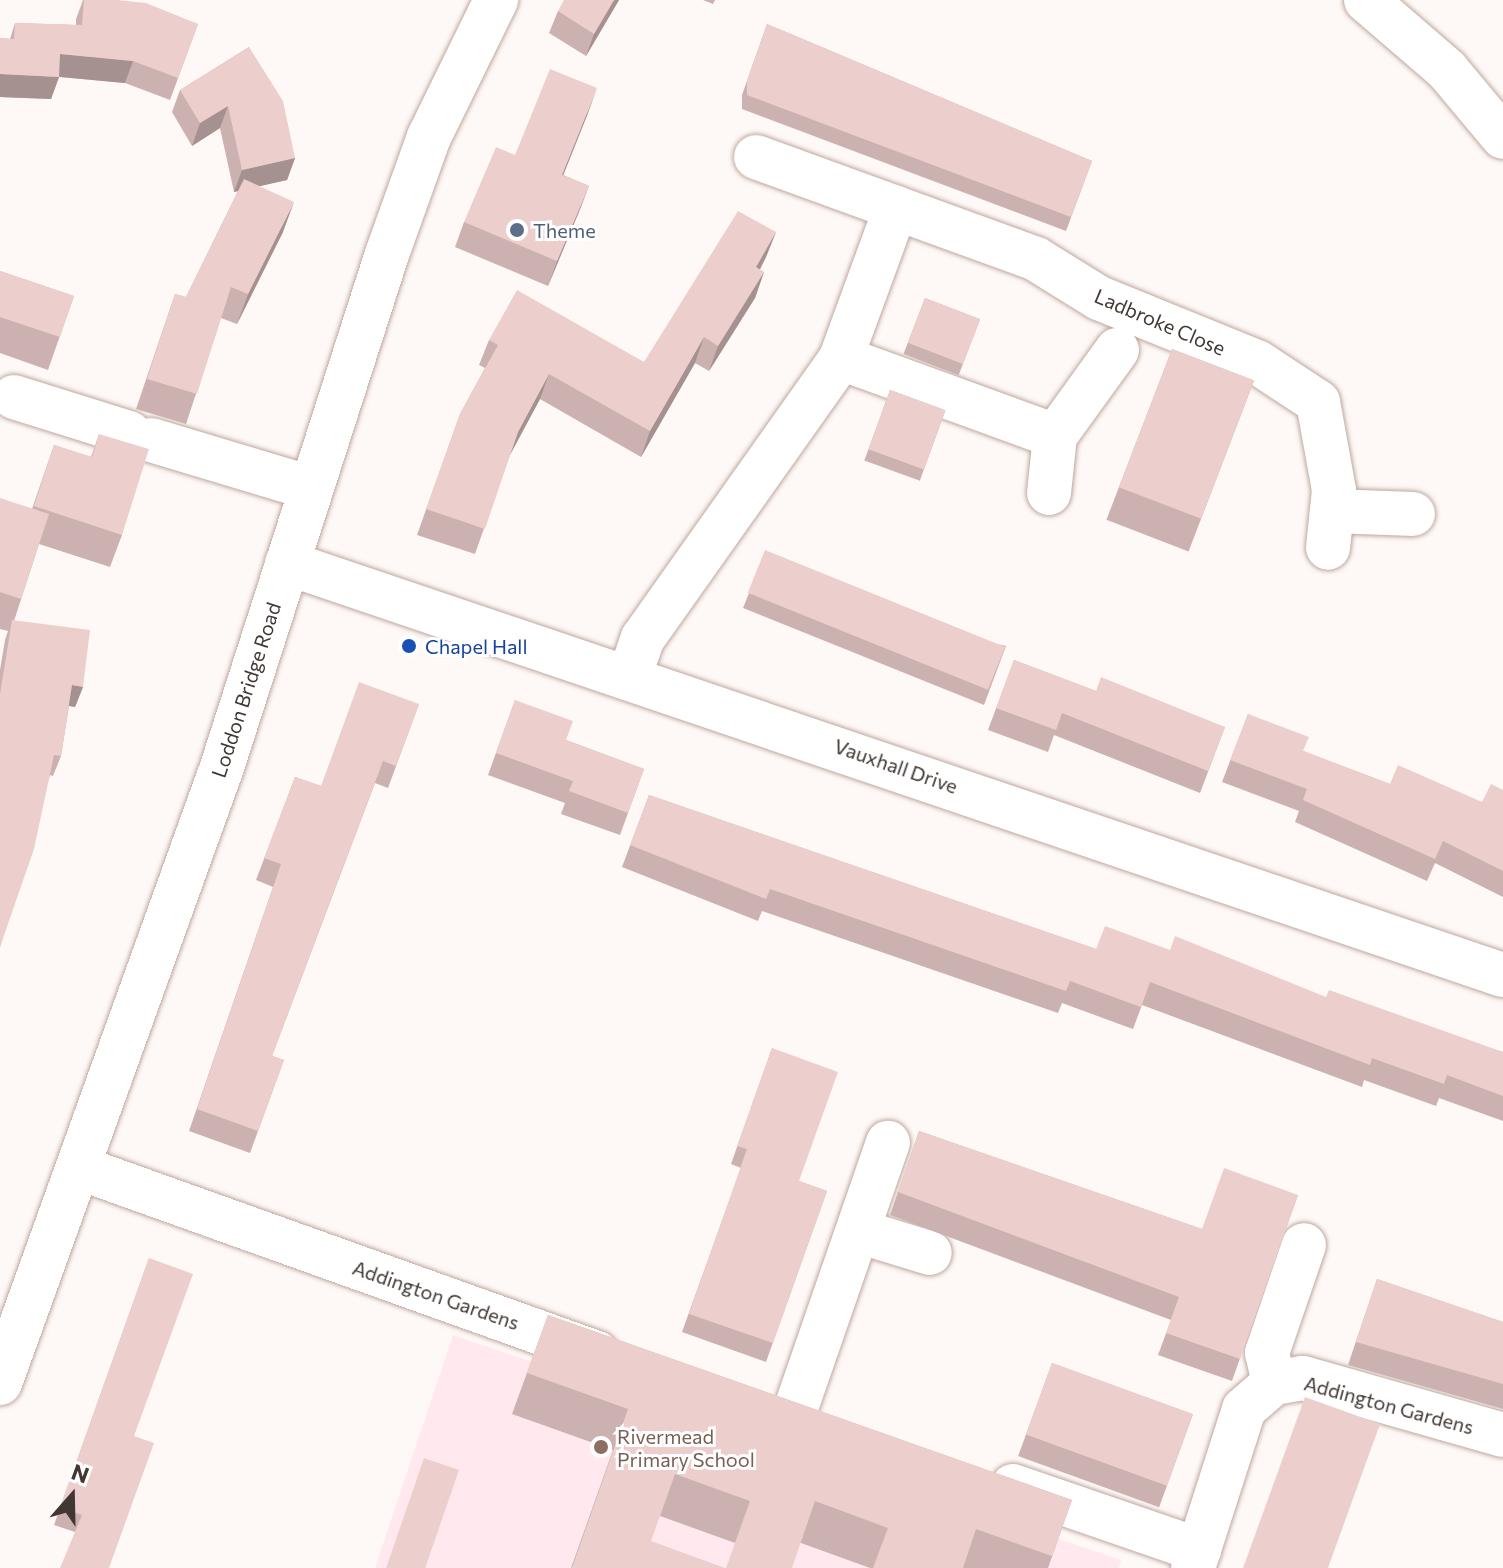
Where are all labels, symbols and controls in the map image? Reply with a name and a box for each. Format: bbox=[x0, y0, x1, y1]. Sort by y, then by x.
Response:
place label: Theme bbox=[533, 218, 596, 242]
marker: Theme bbox=[508, 221, 526, 239]
street label: Ladbroke Close bbox=[1091, 284, 1229, 360]
street label: Loddon Bridge Road bbox=[206, 599, 286, 781]
place label: Chapel Hall bbox=[425, 634, 528, 658]
marker: Chapel Hall bbox=[400, 637, 418, 655]
street label: Vauxhall Drive bbox=[831, 734, 961, 798]
street label: Addington Gardens bbox=[350, 1255, 522, 1335]
street label: Addington Gardens bbox=[1302, 1371, 1476, 1439]
place label: Rivermead Primary School bbox=[617, 1424, 755, 1471]
marker: Rivermead Primary School bbox=[592, 1438, 610, 1456]
north arrow bbox=[32, 1456, 112, 1536]
text: N bbox=[68, 1457, 93, 1488]

